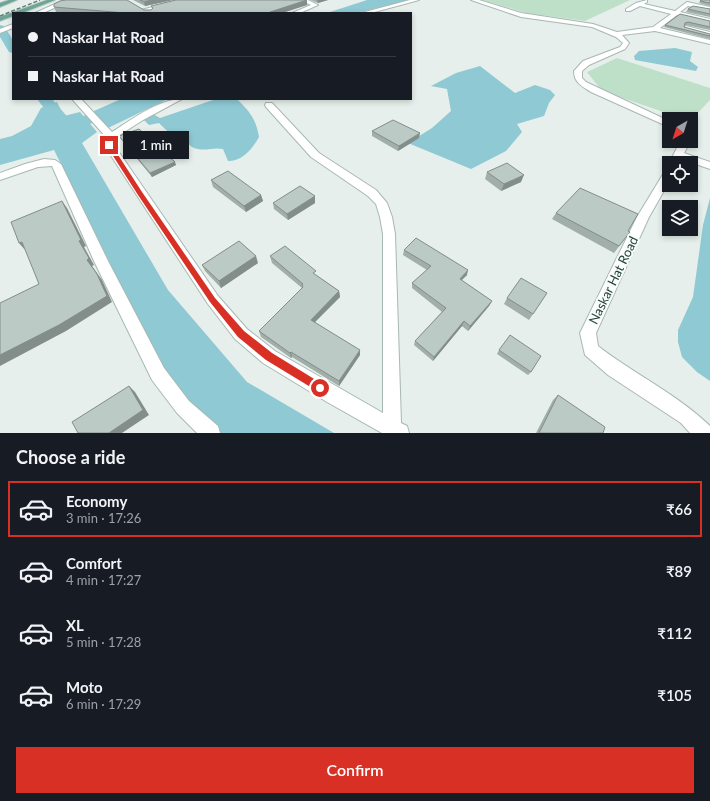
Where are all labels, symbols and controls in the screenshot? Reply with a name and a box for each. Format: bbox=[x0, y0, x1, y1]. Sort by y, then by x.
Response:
text: Naskar Hat Road bbox=[52, 28, 164, 46]
text: Naskar Hat Road bbox=[52, 67, 164, 85]
north arrow bbox=[662, 112, 698, 148]
map controls bbox=[662, 112, 698, 236]
callout: 1 min bbox=[123, 131, 189, 159]
route end bbox=[100, 136, 118, 154]
text: 1 min bbox=[140, 137, 172, 153]
button: locate bbox=[662, 156, 698, 192]
button: layers bbox=[662, 200, 698, 236]
street label: Naskar Hat Road bbox=[585, 234, 641, 326]
route start bbox=[311, 379, 329, 397]
text: Choose a ride bbox=[16, 446, 125, 468]
icon: car bbox=[18, 491, 54, 527]
text: Economy bbox=[66, 492, 127, 510]
text: ₹66 bbox=[666, 500, 692, 518]
text: 3 min · 17:26 bbox=[66, 510, 141, 526]
icon: car bbox=[18, 553, 54, 589]
text: Comfort bbox=[66, 554, 122, 572]
text: ₹89 bbox=[666, 562, 692, 580]
text: 4 min · 17:27 bbox=[66, 572, 141, 588]
icon: car bbox=[18, 615, 54, 651]
text: XL bbox=[66, 616, 84, 634]
text: ₹112 bbox=[657, 624, 692, 642]
text: 5 min · 17:28 bbox=[66, 634, 141, 650]
icon: car bbox=[18, 677, 54, 713]
text: Moto bbox=[66, 678, 103, 696]
text: ₹105 bbox=[657, 686, 692, 704]
text: 6 min · 17:29 bbox=[66, 696, 141, 712]
button: Confirm bbox=[16, 747, 694, 793]

